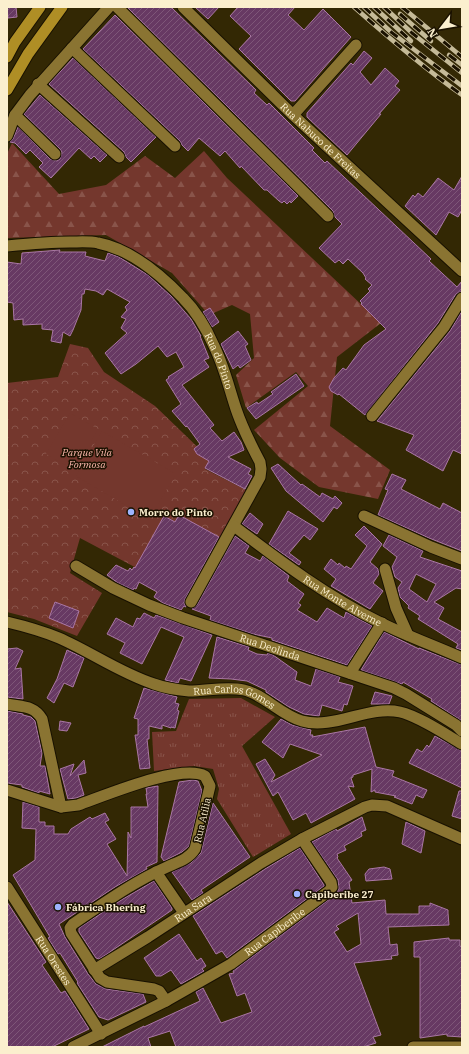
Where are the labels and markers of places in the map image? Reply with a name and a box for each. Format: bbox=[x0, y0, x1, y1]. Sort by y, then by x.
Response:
place label: Morro do Pinto bbox=[139, 506, 213, 519]
marker: Morro do Pinto bbox=[126, 507, 136, 517]
place label: Capiberibe 27 bbox=[305, 888, 373, 901]
marker: Capiberibe 27 bbox=[292, 889, 302, 899]
place label: Fábrica Bhering bbox=[66, 901, 146, 914]
marker: Fábrica Bhering bbox=[53, 902, 63, 912]

